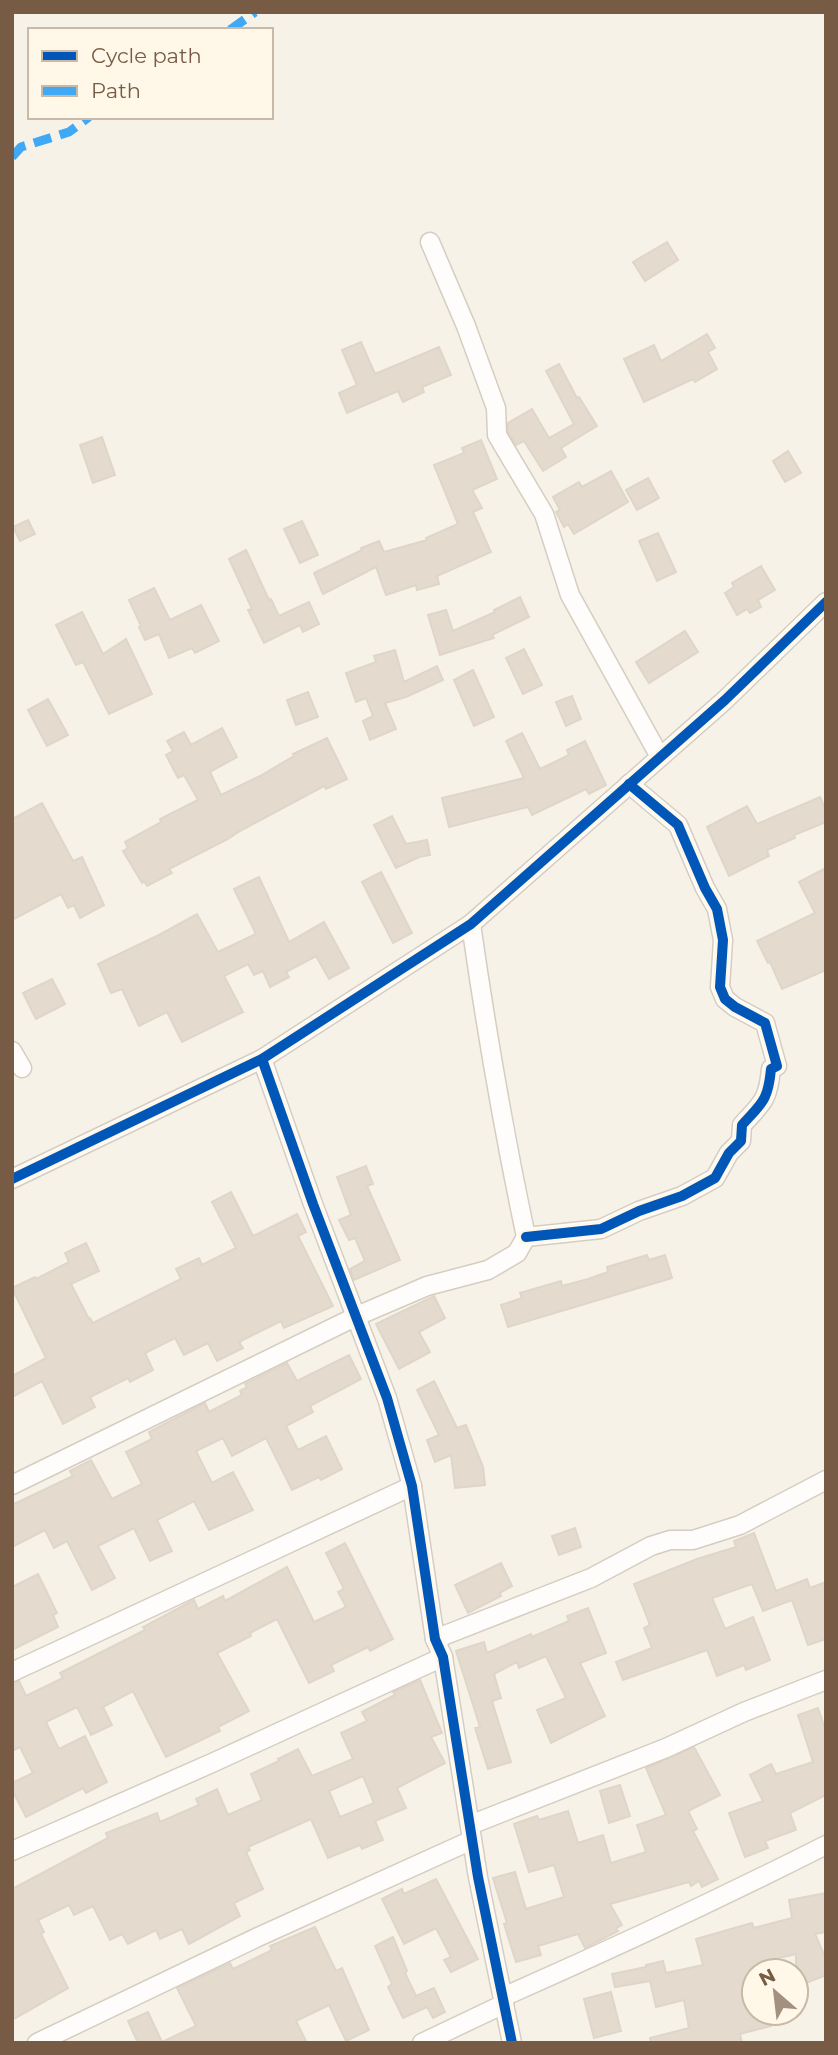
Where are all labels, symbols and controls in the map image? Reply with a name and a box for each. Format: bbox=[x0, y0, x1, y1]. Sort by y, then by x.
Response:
legend bbox=[28, 28, 273, 119]
text: Cycle path bbox=[91, 43, 202, 68]
text: Path bbox=[91, 78, 141, 103]
north arrow bbox=[740, 1957, 810, 2027]
text: N bbox=[755, 1964, 779, 1991]

